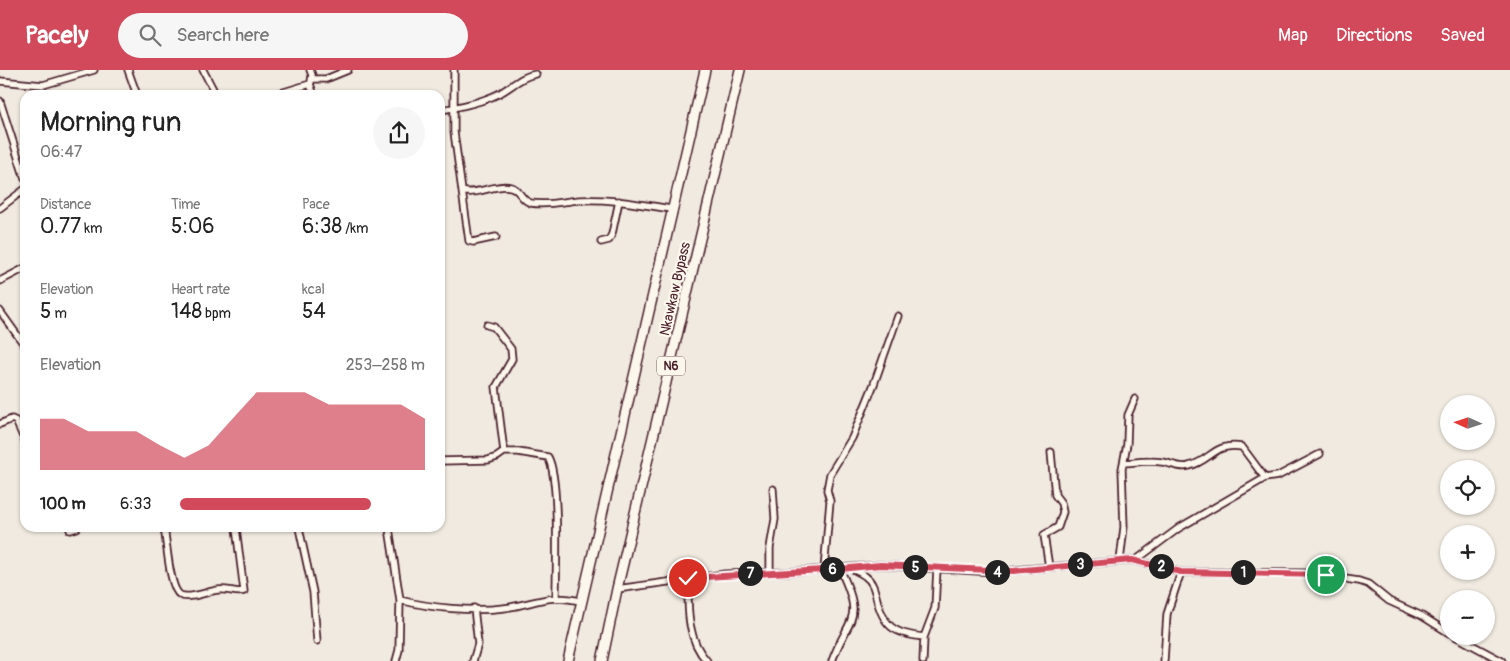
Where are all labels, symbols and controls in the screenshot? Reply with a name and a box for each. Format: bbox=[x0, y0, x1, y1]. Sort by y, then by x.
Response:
search box bbox=[118, 13, 468, 58]
text: Pacely bbox=[25, 21, 88, 50]
icon: search bbox=[136, 21, 164, 49]
text: Search here bbox=[176, 23, 269, 47]
text: Map bbox=[1278, 24, 1308, 47]
text: Directions bbox=[1336, 24, 1412, 47]
text: Saved bbox=[1440, 24, 1485, 47]
text: Morning run bbox=[40, 105, 182, 140]
button: share bbox=[373, 107, 425, 159]
text: 06:47 bbox=[40, 142, 82, 162]
text: Distance bbox=[40, 196, 91, 213]
text: Time bbox=[171, 196, 200, 213]
text: Pace bbox=[302, 196, 330, 213]
text: 0.77 bbox=[40, 213, 81, 240]
text: 5:06 bbox=[171, 213, 215, 240]
text: 6:38 bbox=[302, 213, 342, 240]
text: km bbox=[81, 220, 102, 237]
text: /km bbox=[342, 220, 368, 237]
street label: Nkawkaw Bypass bbox=[656, 240, 694, 338]
text: Elevation bbox=[40, 281, 93, 298]
text: Heart rate bbox=[171, 281, 230, 298]
text: kcal bbox=[302, 281, 325, 298]
text: 5 bbox=[40, 298, 51, 325]
text: 148 bbox=[171, 298, 202, 325]
text: 54 bbox=[302, 298, 326, 325]
text: m bbox=[51, 305, 67, 322]
text: bpm bbox=[202, 305, 231, 322]
text: Elevation bbox=[40, 355, 101, 375]
text: 253–258 m bbox=[346, 355, 425, 375]
road number: N6 bbox=[657, 356, 685, 376]
north arrow bbox=[1440, 395, 1495, 450]
map controls bbox=[1440, 395, 1495, 645]
button: locate bbox=[1440, 460, 1495, 515]
text: 100 m bbox=[40, 494, 86, 514]
text: 6:33 bbox=[120, 494, 151, 514]
button: + bbox=[1440, 525, 1495, 580]
pin: 3 bbox=[1068, 552, 1092, 576]
pin: 5 bbox=[902, 554, 928, 580]
pin: 2 bbox=[1148, 554, 1174, 578]
pin bbox=[1305, 554, 1347, 596]
pin: 6 bbox=[820, 556, 844, 582]
text: 3 bbox=[1077, 556, 1084, 573]
pin bbox=[667, 557, 709, 599]
text: 2 bbox=[1158, 558, 1165, 575]
text: 5 bbox=[912, 559, 919, 576]
pin: 7 bbox=[738, 560, 762, 586]
pin: 4 bbox=[984, 560, 1010, 584]
pin: 1 bbox=[1230, 560, 1256, 584]
text: 6 bbox=[828, 561, 837, 578]
icon: arrive bbox=[1312, 561, 1340, 589]
icon: check bbox=[674, 564, 702, 592]
text: 4 bbox=[993, 564, 1002, 581]
text: 1 bbox=[1241, 564, 1246, 581]
text: 7 bbox=[747, 565, 754, 582]
button: − bbox=[1440, 590, 1495, 645]

